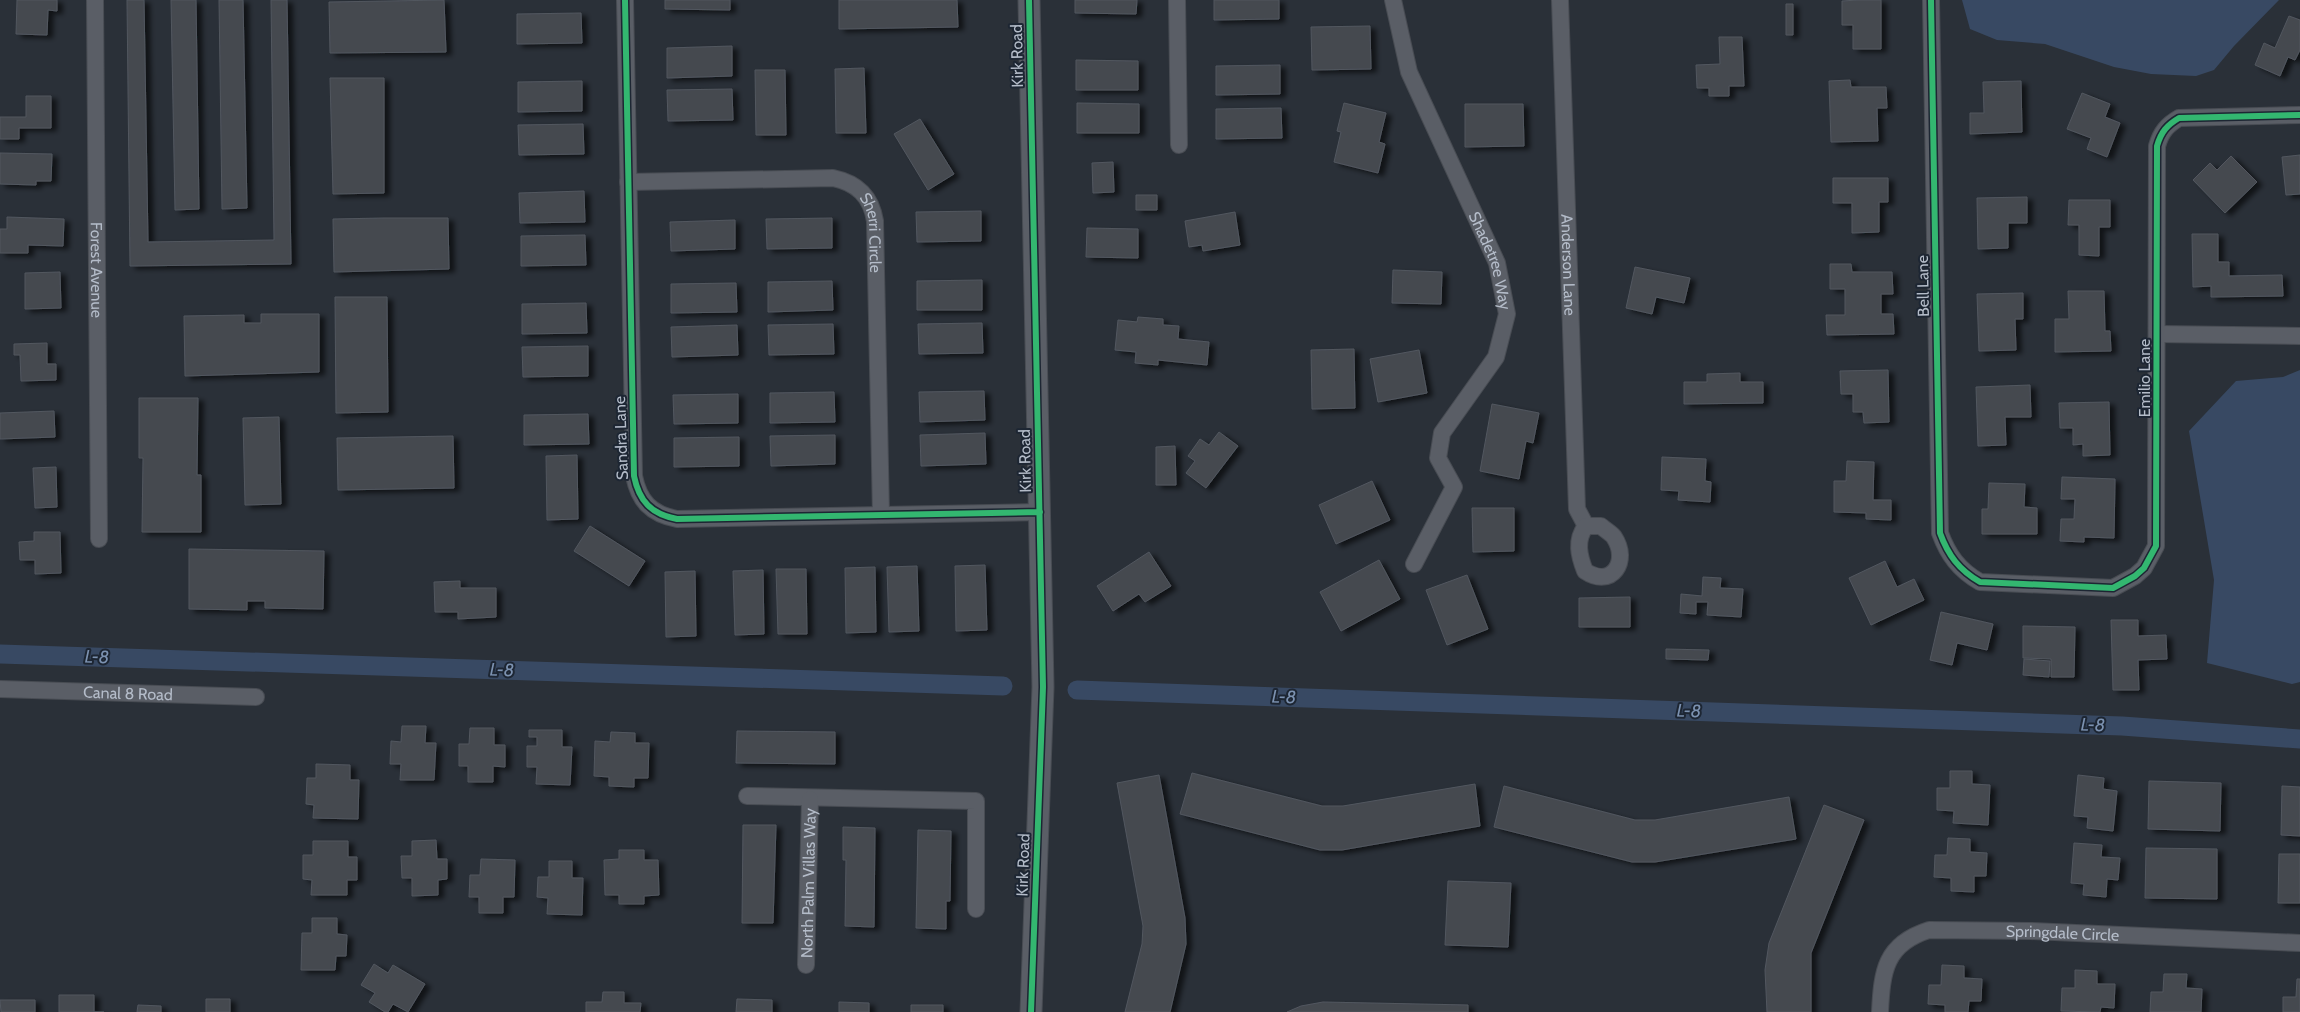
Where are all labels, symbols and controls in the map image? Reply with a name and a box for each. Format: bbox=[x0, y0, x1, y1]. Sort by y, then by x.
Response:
street label: Kirk Road bbox=[1007, 24, 1027, 88]
street label: Sherri Circle bbox=[856, 189, 886, 273]
street label: Shadetree Way bbox=[1465, 209, 1515, 311]
street label: Anderson Lane bbox=[1558, 214, 1580, 316]
street label: Forest Avenue bbox=[87, 222, 107, 318]
street label: Bell Lane bbox=[1913, 255, 1933, 317]
street label: Emilio Lane bbox=[2135, 339, 2154, 417]
street label: Sandra Lane bbox=[610, 396, 632, 480]
street label: Kirk Road bbox=[1015, 429, 1035, 493]
water label: L-8 bbox=[84, 646, 110, 668]
water label: L-8 bbox=[489, 659, 515, 681]
street label: Canal 8 Road bbox=[83, 682, 173, 704]
water label: L-8 bbox=[1271, 686, 1297, 708]
water label: L-8 bbox=[1676, 700, 1702, 722]
water label: L-8 bbox=[2080, 714, 2106, 736]
street label: North Palm Villas Way bbox=[797, 808, 819, 958]
street label: Kirk Road bbox=[1012, 833, 1034, 897]
street label: Springdale Circle bbox=[2006, 921, 2120, 944]

